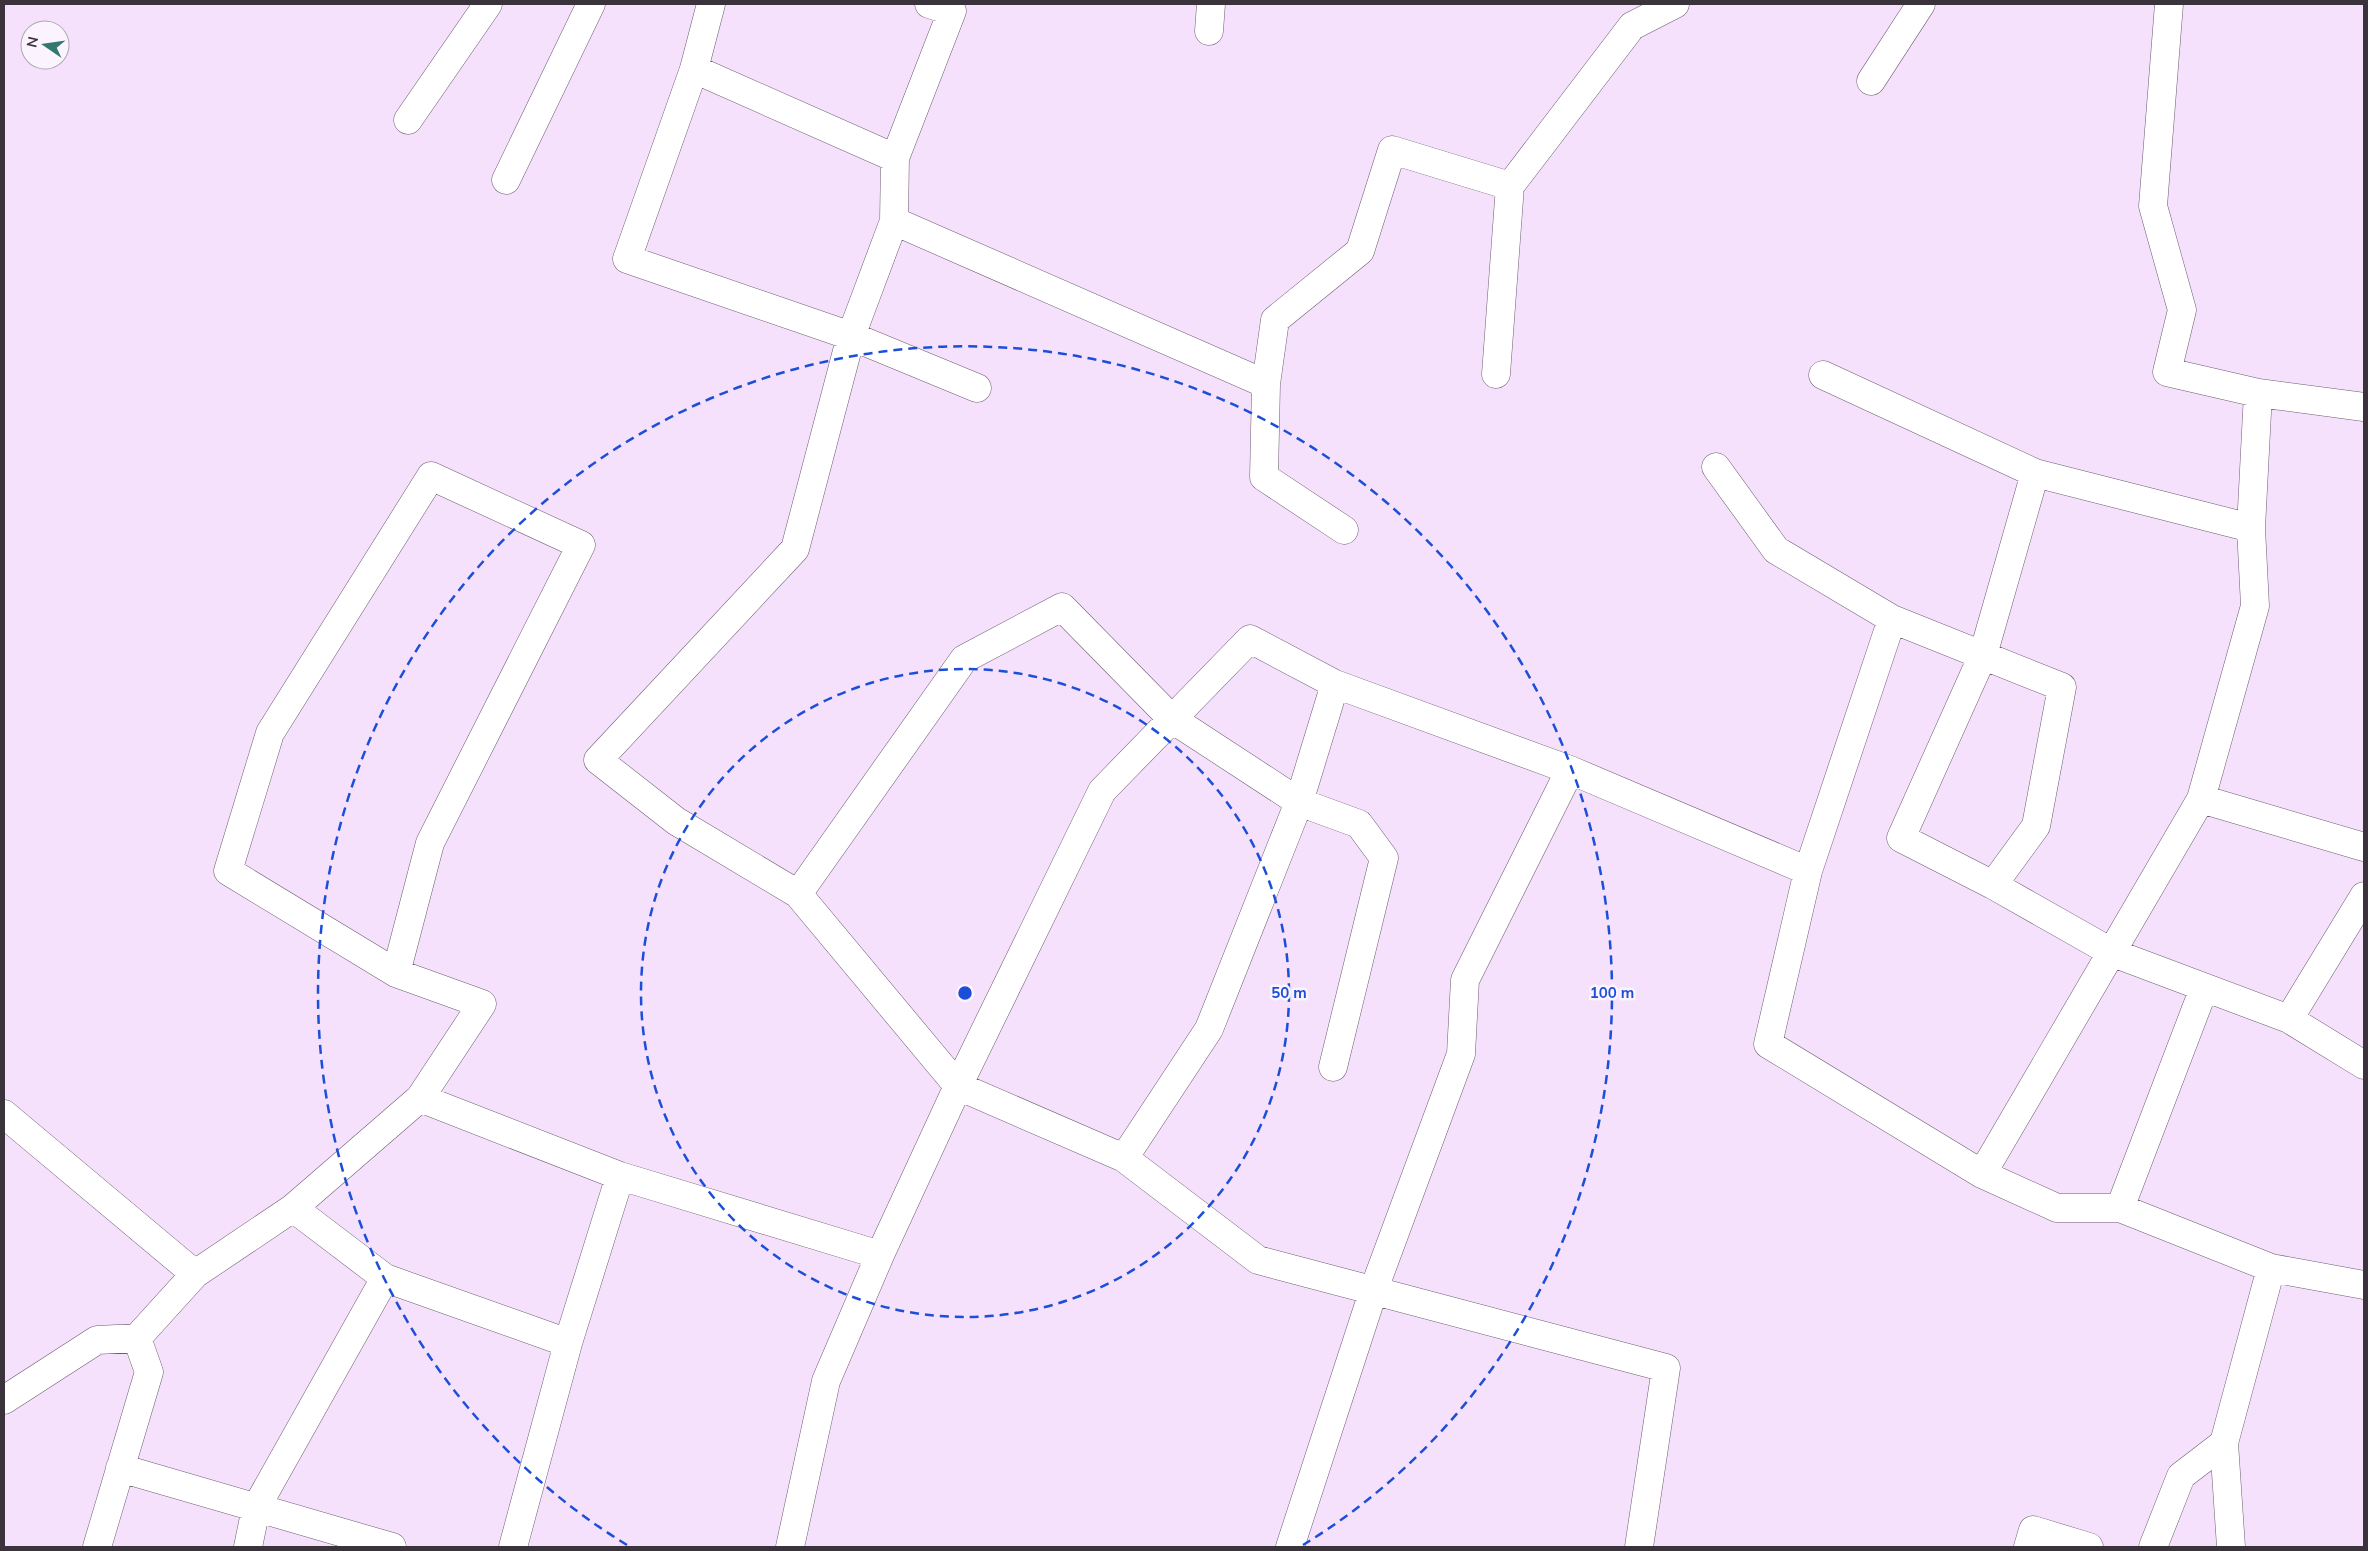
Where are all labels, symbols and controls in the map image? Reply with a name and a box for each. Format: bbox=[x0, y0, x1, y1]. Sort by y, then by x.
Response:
north arrow bbox=[20, 20, 70, 70]
text: N bbox=[22, 35, 42, 49]
text: 50 m bbox=[1271, 983, 1307, 1002]
text: 100 m bbox=[1590, 983, 1634, 1002]
centre of rings bbox=[956, 984, 974, 1002]

